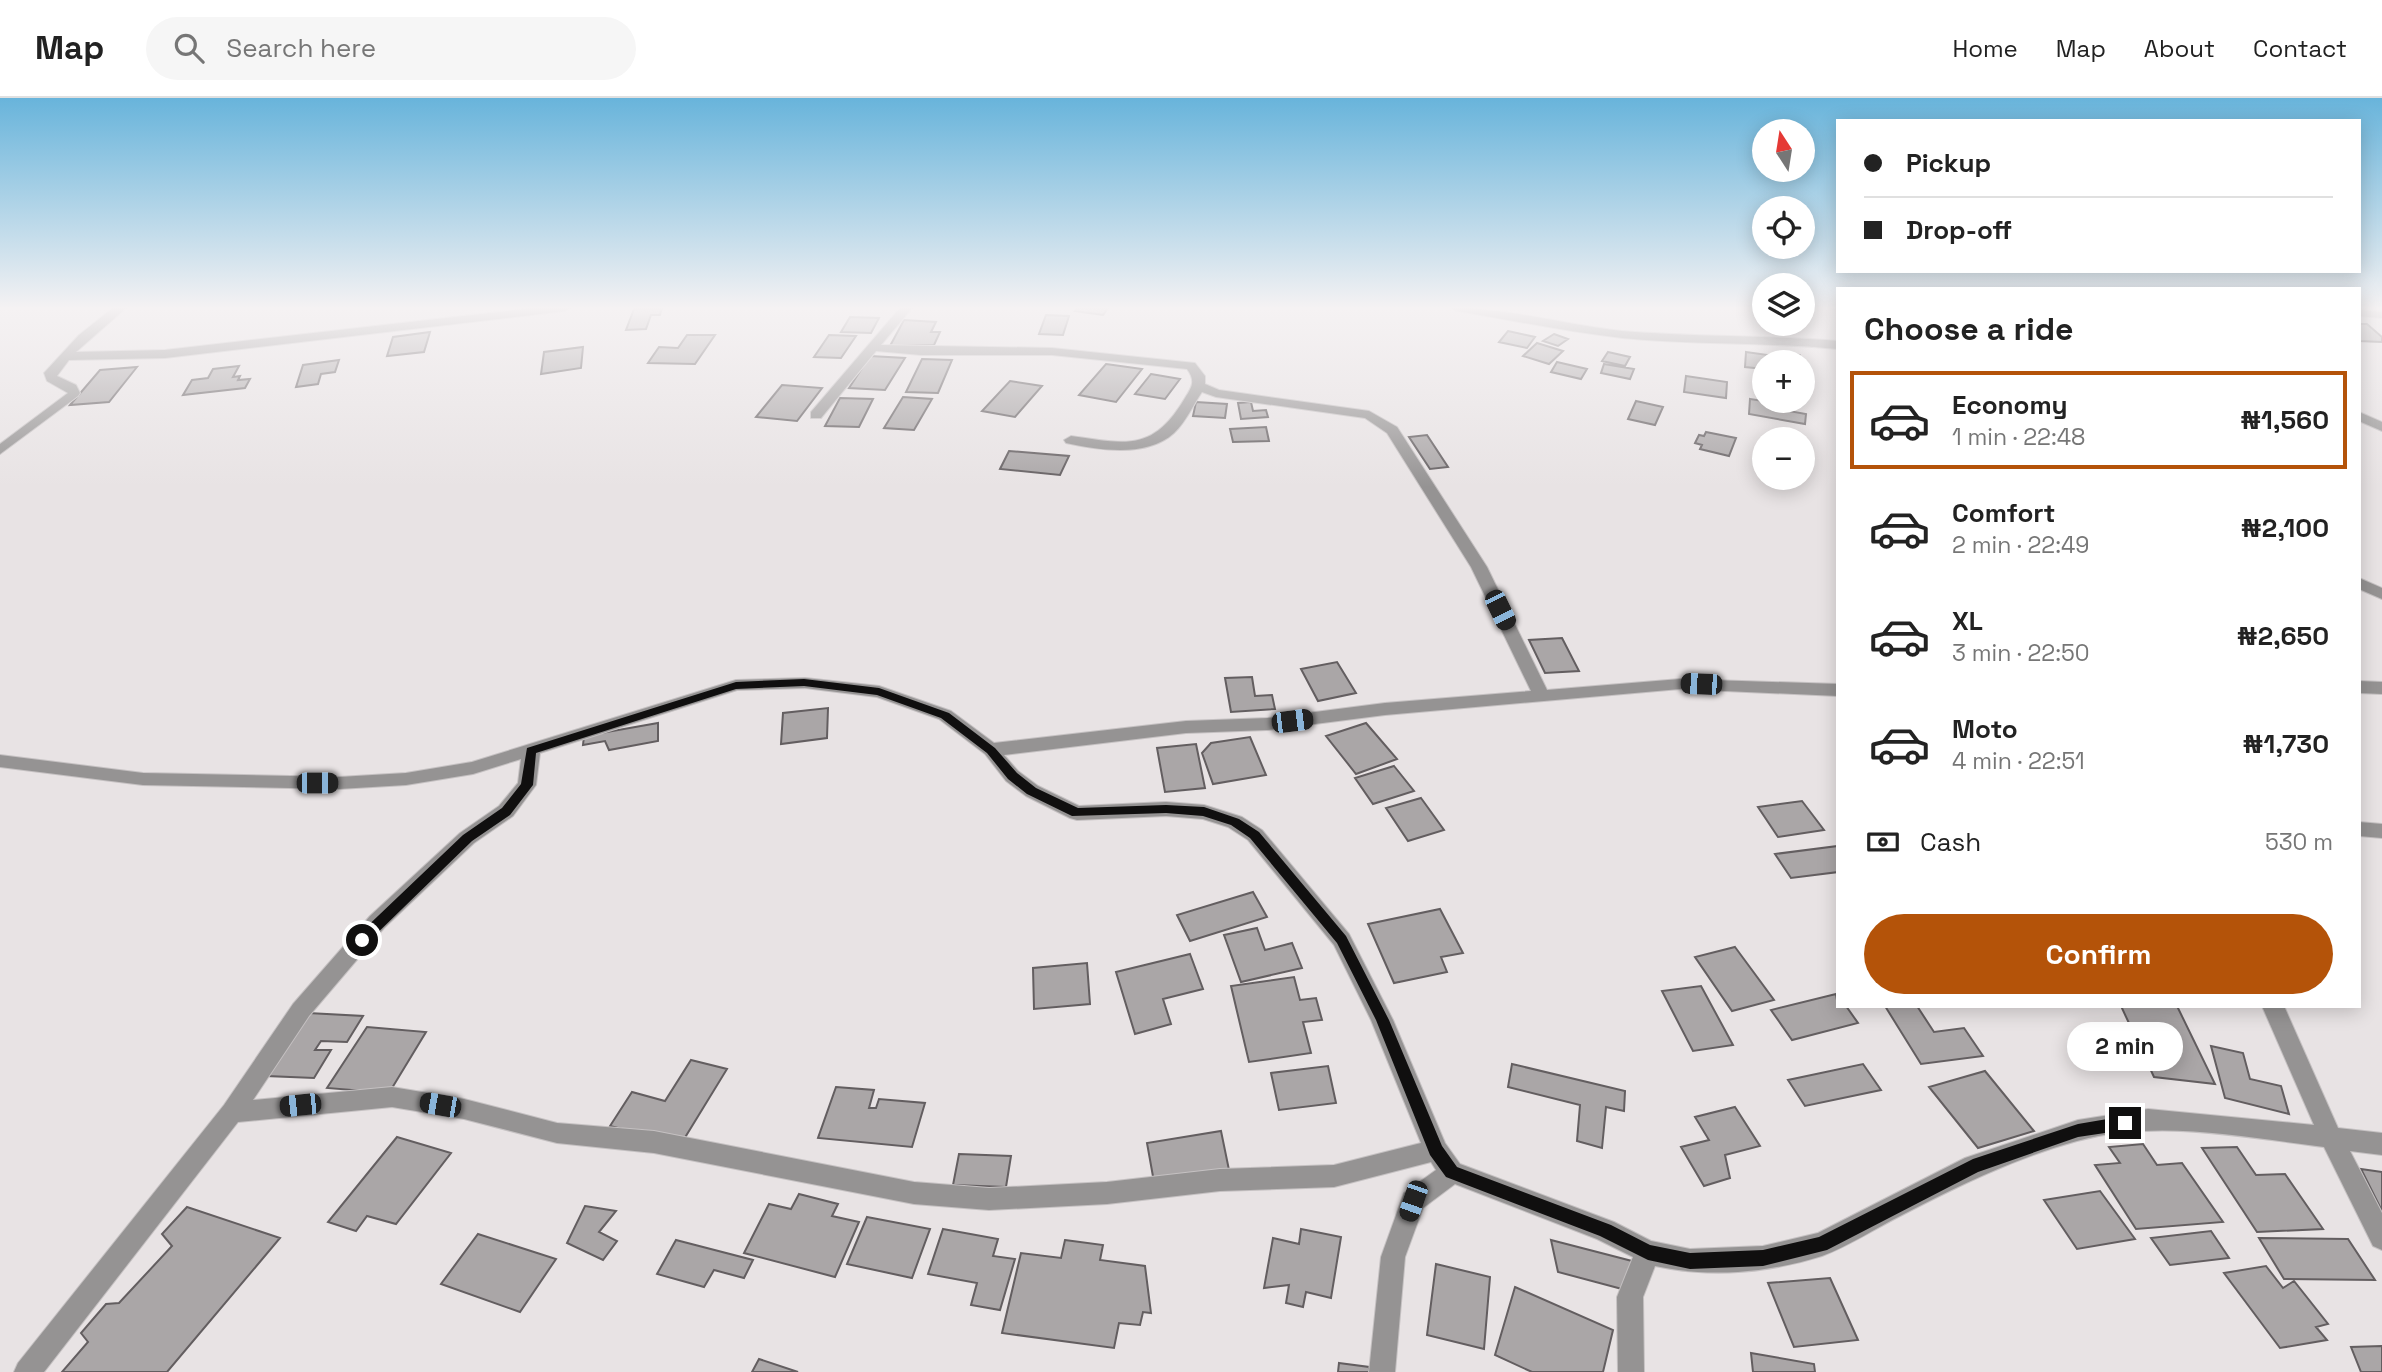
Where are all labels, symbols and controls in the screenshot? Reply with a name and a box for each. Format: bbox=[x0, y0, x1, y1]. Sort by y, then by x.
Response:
search box bbox=[146, 17, 636, 80]
text: Map bbox=[35, 27, 104, 69]
icon: search bbox=[170, 29, 208, 67]
text: Search here bbox=[226, 31, 376, 65]
text: Home bbox=[1952, 33, 2018, 64]
text: Map bbox=[2056, 33, 2106, 64]
text: About bbox=[2144, 33, 2215, 64]
text: Contact bbox=[2253, 33, 2347, 64]
north arrow bbox=[1752, 119, 1815, 182]
map controls bbox=[1752, 119, 1815, 490]
text: Pickup bbox=[1906, 146, 1991, 180]
button: locate bbox=[1752, 196, 1815, 259]
text: Drop-off bbox=[1906, 213, 2012, 247]
button: layers bbox=[1752, 273, 1815, 336]
text: Choose a ride bbox=[1864, 309, 2074, 349]
button: + bbox=[1752, 350, 1815, 413]
text: Economy bbox=[1952, 388, 2068, 422]
icon: car bbox=[1868, 389, 1931, 452]
text: ₦1,560 bbox=[2240, 403, 2329, 437]
text: 1 min · 22:48 bbox=[1952, 422, 2085, 452]
button: − bbox=[1752, 427, 1815, 490]
text: Comfort bbox=[1952, 496, 2055, 530]
icon: car bbox=[1868, 497, 1931, 560]
text: ₦2,100 bbox=[2241, 511, 2329, 545]
text: 2 min · 22:49 bbox=[1952, 530, 2089, 560]
car bbox=[1482, 587, 1519, 633]
text: XL bbox=[1952, 604, 1983, 638]
icon: car bbox=[1868, 605, 1931, 668]
text: ₦2,650 bbox=[2237, 619, 2329, 653]
text: 3 min · 22:50 bbox=[1952, 638, 2090, 668]
car bbox=[1680, 673, 1723, 695]
car bbox=[1270, 708, 1315, 734]
text: Moto bbox=[1952, 712, 2018, 746]
icon: car bbox=[1868, 713, 1931, 776]
text: ₦1,730 bbox=[2242, 727, 2329, 761]
text: 4 min · 22:51 bbox=[1952, 746, 2085, 776]
car bbox=[297, 773, 339, 794]
icon: cash bbox=[1864, 823, 1902, 861]
text: Cash bbox=[1920, 825, 1981, 859]
text: 530 m bbox=[2265, 827, 2333, 857]
button: Confirm bbox=[1864, 914, 2333, 994]
route start bbox=[346, 924, 378, 956]
callout: 2 min bbox=[2067, 1021, 2183, 1070]
text: 2 min bbox=[2095, 1031, 2155, 1061]
car bbox=[418, 1091, 463, 1119]
car bbox=[279, 1092, 322, 1118]
route end bbox=[2109, 1107, 2141, 1139]
car bbox=[1397, 1178, 1430, 1224]

